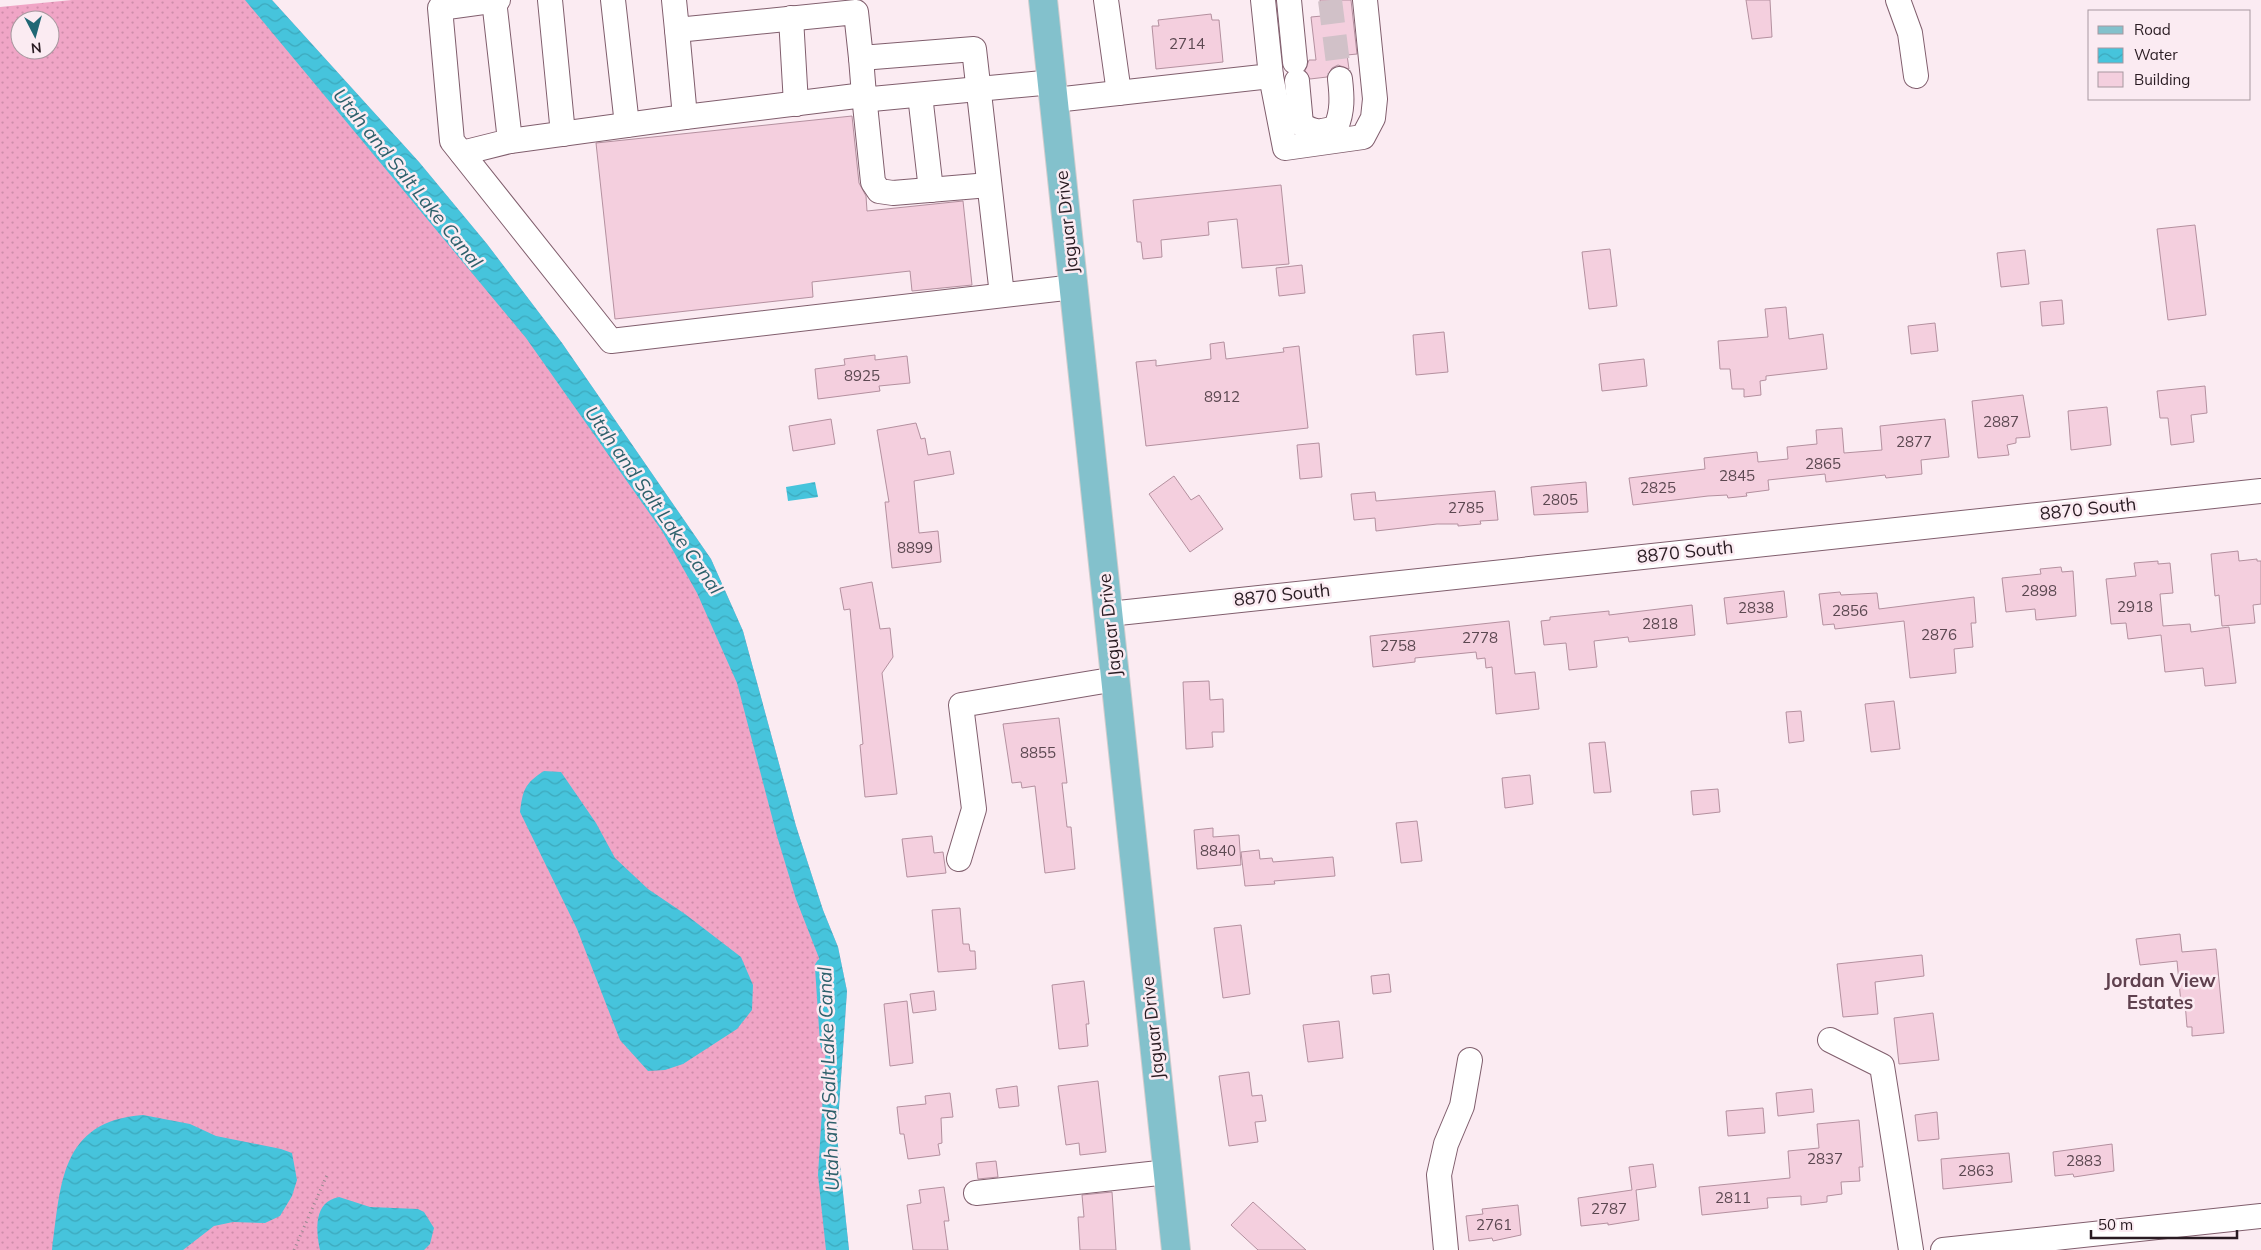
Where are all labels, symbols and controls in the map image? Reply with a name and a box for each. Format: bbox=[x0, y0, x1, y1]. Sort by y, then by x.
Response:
north arrow bbox=[10, 10, 60, 60]
legend bbox=[2088, 10, 2251, 100]
text: Road bbox=[2134, 20, 2171, 39]
house number: 2714 bbox=[1169, 34, 1205, 53]
text: N bbox=[30, 38, 43, 57]
text: Water bbox=[2134, 45, 2178, 64]
text: Building bbox=[2134, 70, 2190, 89]
water label: Utah and Salt Lake Canal bbox=[328, 83, 488, 273]
street label: Jaguar Drive bbox=[1050, 169, 1083, 275]
house number: 8925 bbox=[844, 366, 880, 385]
house number: 8912 bbox=[1204, 387, 1240, 406]
water label: Utah and Salt Lake Canal bbox=[580, 401, 728, 599]
house number: 2887 bbox=[1983, 412, 2019, 431]
house number: 2877 bbox=[1896, 432, 1932, 451]
house number: 2865 bbox=[1805, 454, 1841, 473]
house number: 2845 bbox=[1719, 466, 1755, 485]
house number: 2825 bbox=[1640, 478, 1676, 497]
house number: 2805 bbox=[1542, 490, 1578, 509]
street label: 8870 South bbox=[2039, 492, 2137, 525]
house number: 2785 bbox=[1448, 498, 1484, 517]
street label: 8870 South bbox=[1636, 535, 1734, 568]
house number: 8899 bbox=[897, 538, 933, 557]
street label: Jaguar Drive bbox=[1093, 572, 1126, 678]
street label: 8870 South bbox=[1233, 578, 1331, 611]
house number: 2898 bbox=[2021, 581, 2057, 600]
house number: 2918 bbox=[2117, 597, 2153, 616]
house number: 2838 bbox=[1738, 598, 1774, 617]
house number: 2856 bbox=[1832, 601, 1868, 620]
house number: 2818 bbox=[1642, 614, 1678, 633]
house number: 2876 bbox=[1921, 625, 1957, 644]
house number: 2778 bbox=[1462, 628, 1498, 647]
house number: 2758 bbox=[1380, 636, 1416, 655]
house number: 8855 bbox=[1020, 743, 1056, 762]
house number: 8840 bbox=[1200, 841, 1236, 860]
water label: Utah and Salt Lake Canal bbox=[812, 966, 844, 1191]
district label: Jordan View Estates bbox=[2104, 968, 2216, 1014]
street label: Jaguar Drive bbox=[1136, 975, 1169, 1081]
house number: 2837 bbox=[1807, 1149, 1843, 1168]
house number: 2883 bbox=[2066, 1151, 2102, 1170]
house number: 2863 bbox=[1958, 1161, 1994, 1180]
house number: 2811 bbox=[1715, 1188, 1751, 1207]
house number: 2787 bbox=[1591, 1199, 1627, 1218]
scale bar bbox=[2091, 1208, 2237, 1240]
house number: 2761 bbox=[1476, 1215, 1512, 1234]
text: 50 m bbox=[2098, 1215, 2133, 1234]

